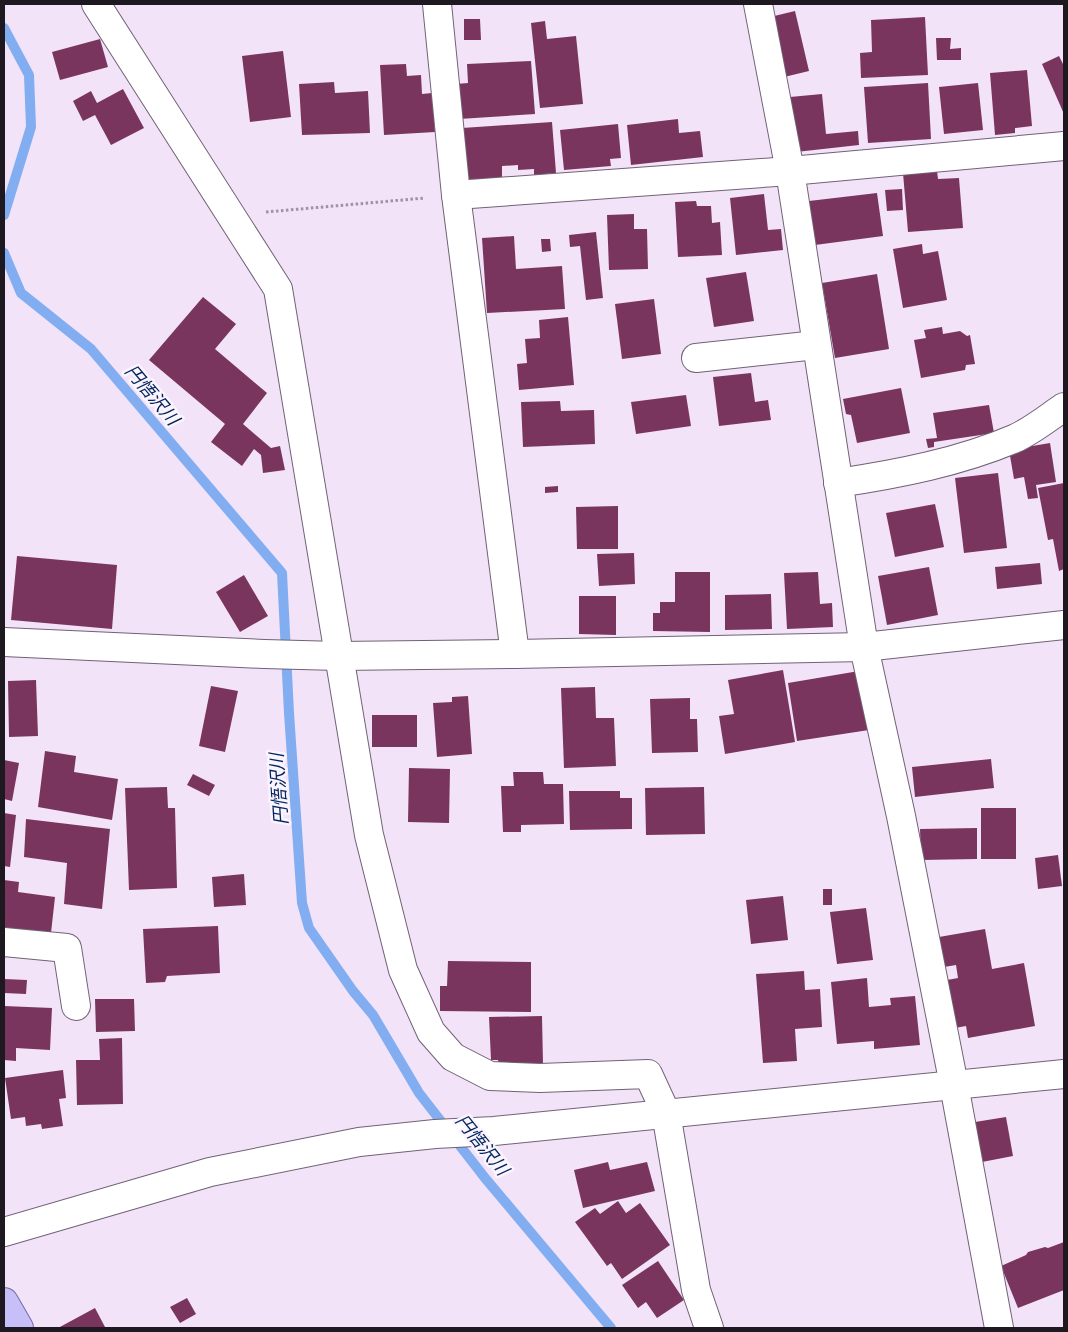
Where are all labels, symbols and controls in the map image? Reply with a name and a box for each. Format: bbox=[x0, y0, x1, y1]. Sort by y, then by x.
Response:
water label: 円悟沢川 bbox=[120, 360, 186, 431]
water label: 円悟沢川 bbox=[264, 750, 292, 826]
water label: 円悟沢川 bbox=[451, 1109, 515, 1181]

